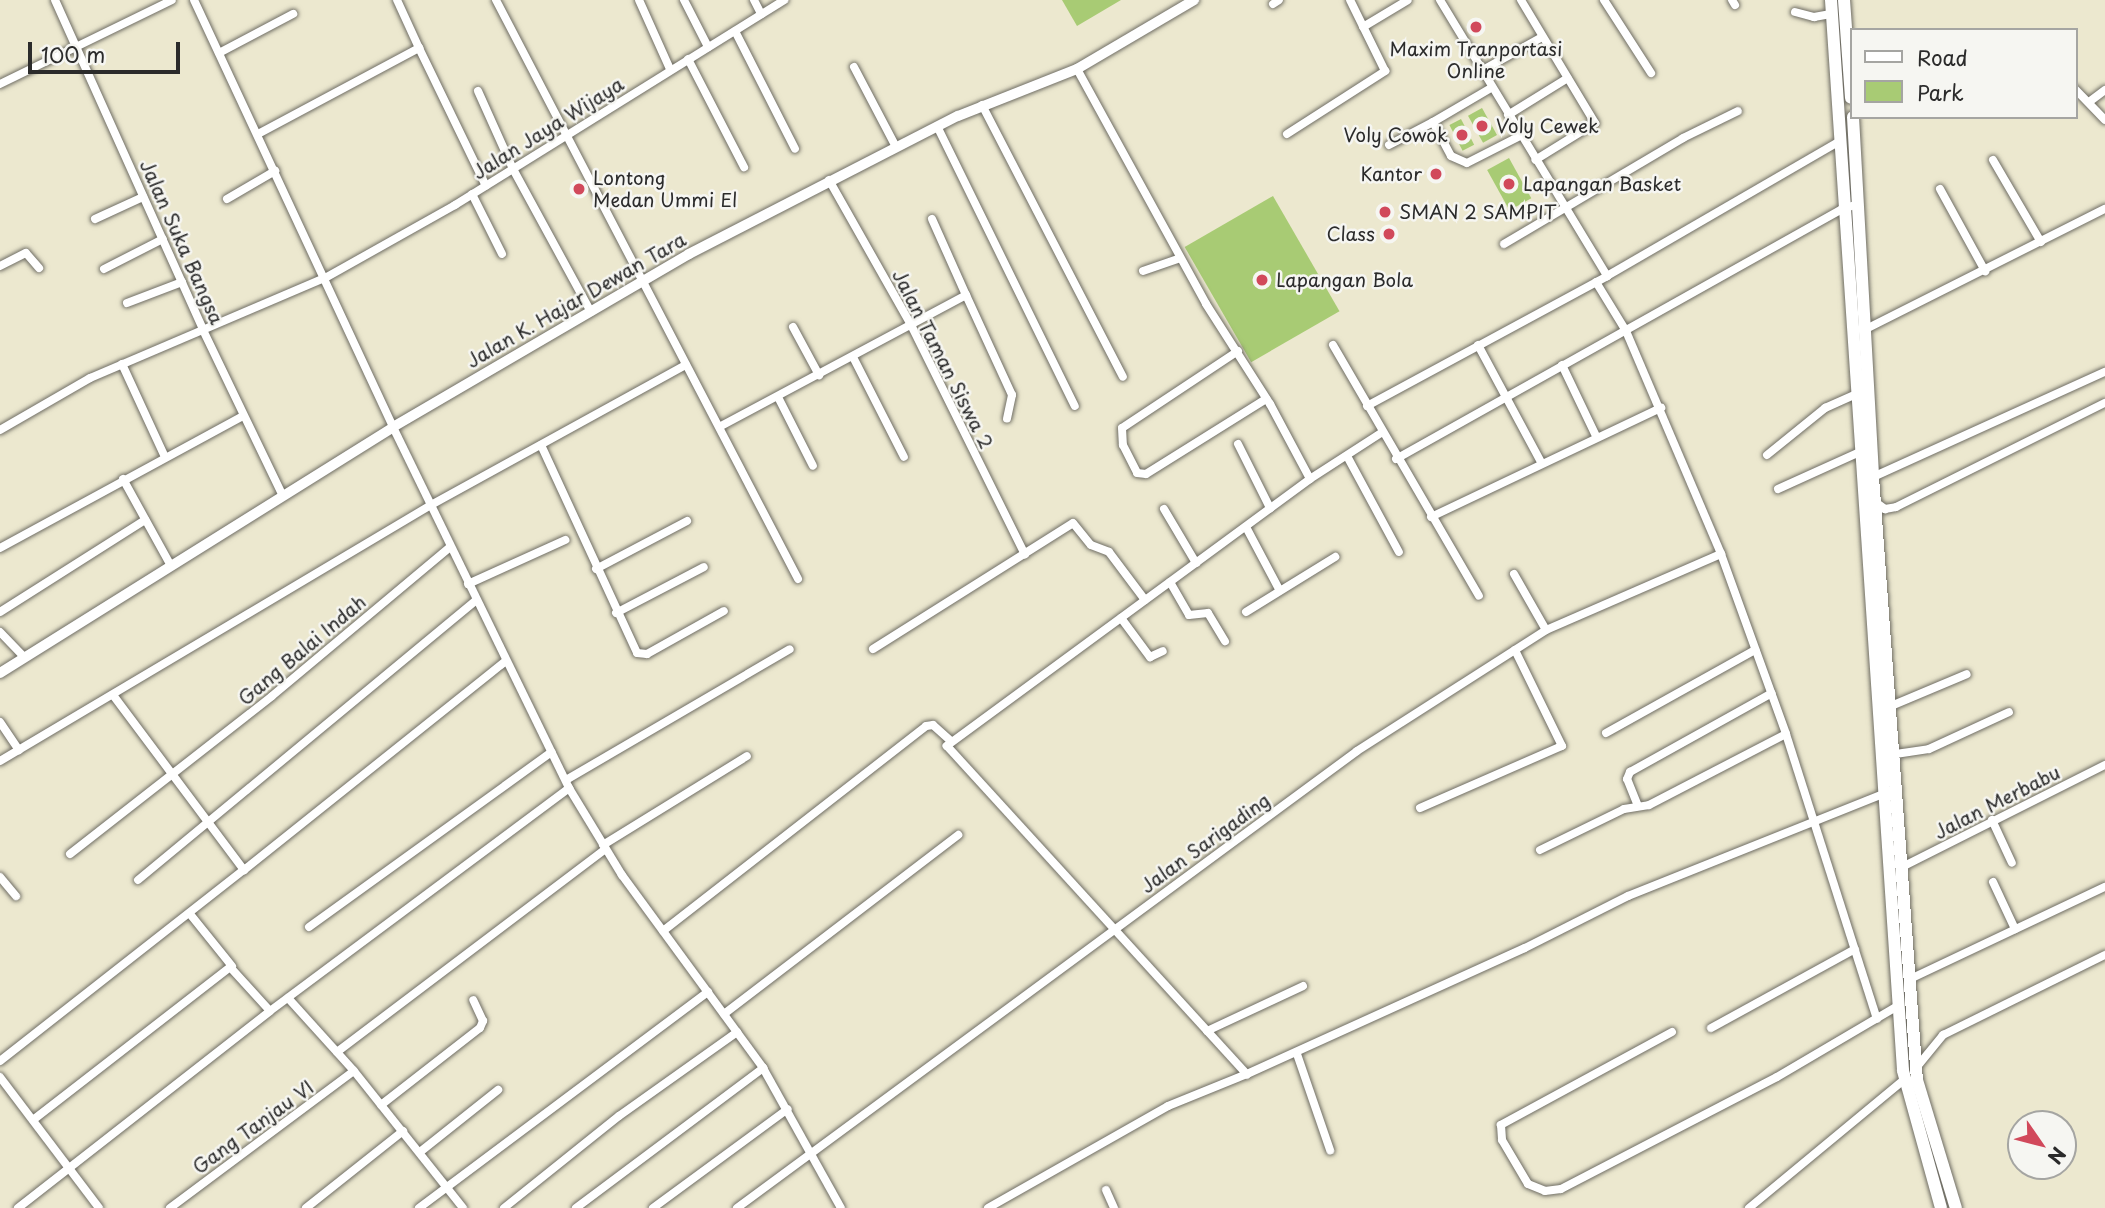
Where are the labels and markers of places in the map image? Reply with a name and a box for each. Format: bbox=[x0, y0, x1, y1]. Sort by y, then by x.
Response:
marker: Maxim Tranportasi Online bbox=[1468, 19, 1484, 35]
place label: Maxim Tranportasi Online bbox=[1388, 38, 1564, 82]
place label: Voly Cewek bbox=[1496, 115, 1600, 137]
marker: Voly Cewek bbox=[1474, 118, 1490, 134]
place label: Voly Cowok bbox=[1343, 124, 1448, 146]
marker: Voly Cowok bbox=[1454, 127, 1470, 143]
place label: Kantor bbox=[1360, 163, 1422, 185]
marker: Kantor bbox=[1428, 166, 1444, 182]
place label: Lontong Medan Ummi El bbox=[593, 167, 738, 211]
place label: Lapangan Basket bbox=[1523, 173, 1681, 195]
marker: Lapangan Basket bbox=[1501, 176, 1517, 192]
marker: Lontong Medan Ummi El bbox=[571, 181, 587, 197]
place label: SMAN 2 SAMPIT bbox=[1399, 201, 1559, 223]
marker: SMAN 2 SAMPIT bbox=[1377, 204, 1393, 220]
place label: Class bbox=[1327, 223, 1375, 245]
marker: Class bbox=[1381, 226, 1397, 242]
place label: Lapangan Bola bbox=[1276, 269, 1412, 291]
marker: Lapangan Bola bbox=[1254, 272, 1270, 288]

